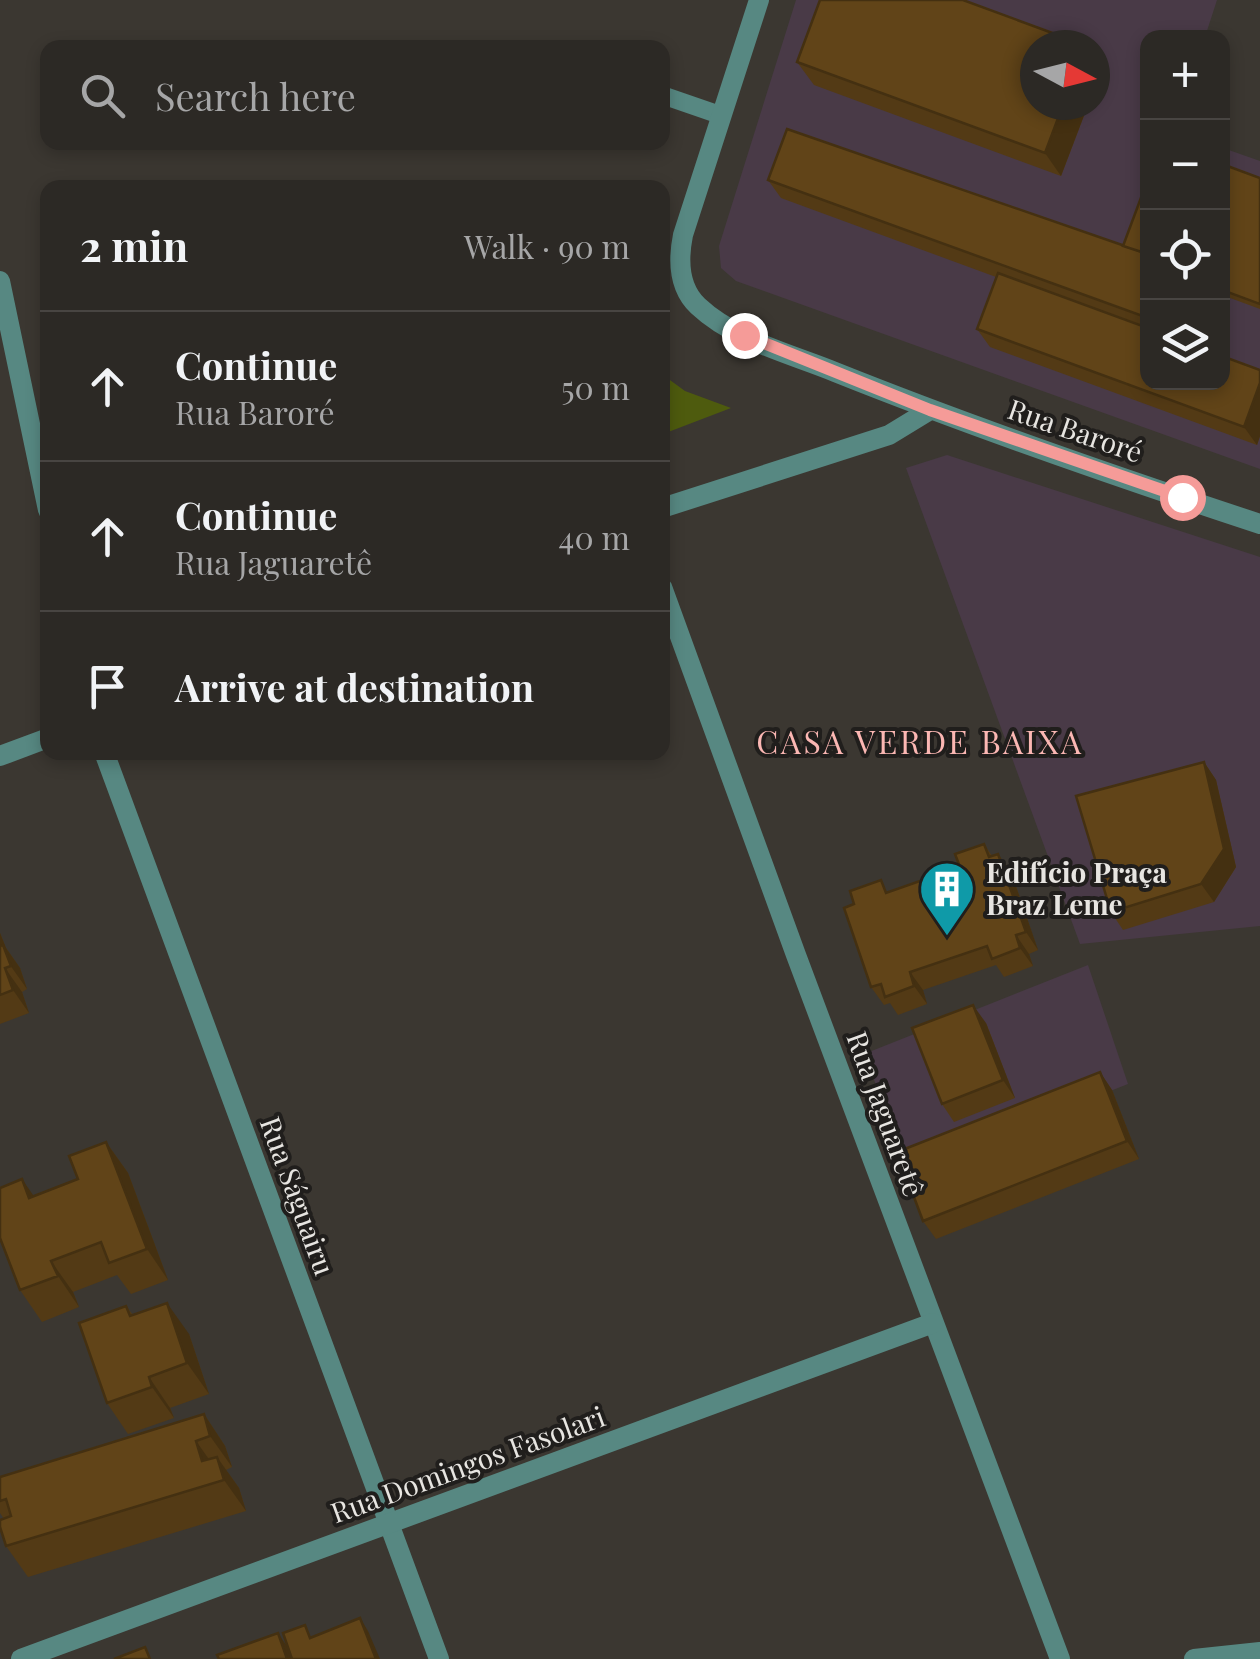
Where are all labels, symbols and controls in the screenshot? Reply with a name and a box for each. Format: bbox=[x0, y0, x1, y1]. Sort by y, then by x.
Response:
north arrow bbox=[1020, 30, 1110, 120]
map controls bbox=[1140, 30, 1230, 390]
button: + bbox=[1140, 30, 1230, 120]
search box bbox=[40, 40, 670, 150]
icon: search bbox=[75, 68, 130, 123]
text: Search here bbox=[155, 70, 356, 121]
button: − bbox=[1140, 120, 1230, 210]
button: locate bbox=[1140, 210, 1230, 300]
text: 2 min bbox=[80, 217, 188, 273]
text: Walk · 90 m bbox=[464, 224, 630, 267]
button: layers bbox=[1140, 300, 1230, 390]
route end bbox=[722, 313, 768, 359]
text: Continue bbox=[175, 339, 337, 390]
icon: ahead bbox=[80, 359, 135, 414]
text: 50 m bbox=[561, 365, 630, 408]
street label: Rua Baroré bbox=[1003, 389, 1148, 470]
text: Rua Baroré bbox=[175, 390, 335, 433]
route start bbox=[1160, 475, 1206, 521]
text: Continue bbox=[175, 489, 337, 540]
icon: ahead bbox=[80, 509, 135, 564]
text: 40 m bbox=[559, 515, 630, 558]
text: Rua Jaguaretê bbox=[175, 540, 372, 583]
icon: arrive bbox=[80, 659, 135, 714]
text: Arrive at destination bbox=[175, 661, 534, 712]
district label: CASA VERDE BAIXA bbox=[756, 719, 1084, 762]
place label: Edifício Praça Braz Leme bbox=[986, 853, 1167, 922]
building icon: Edifício Praça Braz Leme bbox=[917, 859, 977, 938]
street label: Rua Jaguaretê bbox=[840, 1026, 933, 1201]
street label: Rua Ságuairu bbox=[253, 1111, 344, 1280]
street label: Rua Domingos Fasolari bbox=[325, 1397, 610, 1530]

